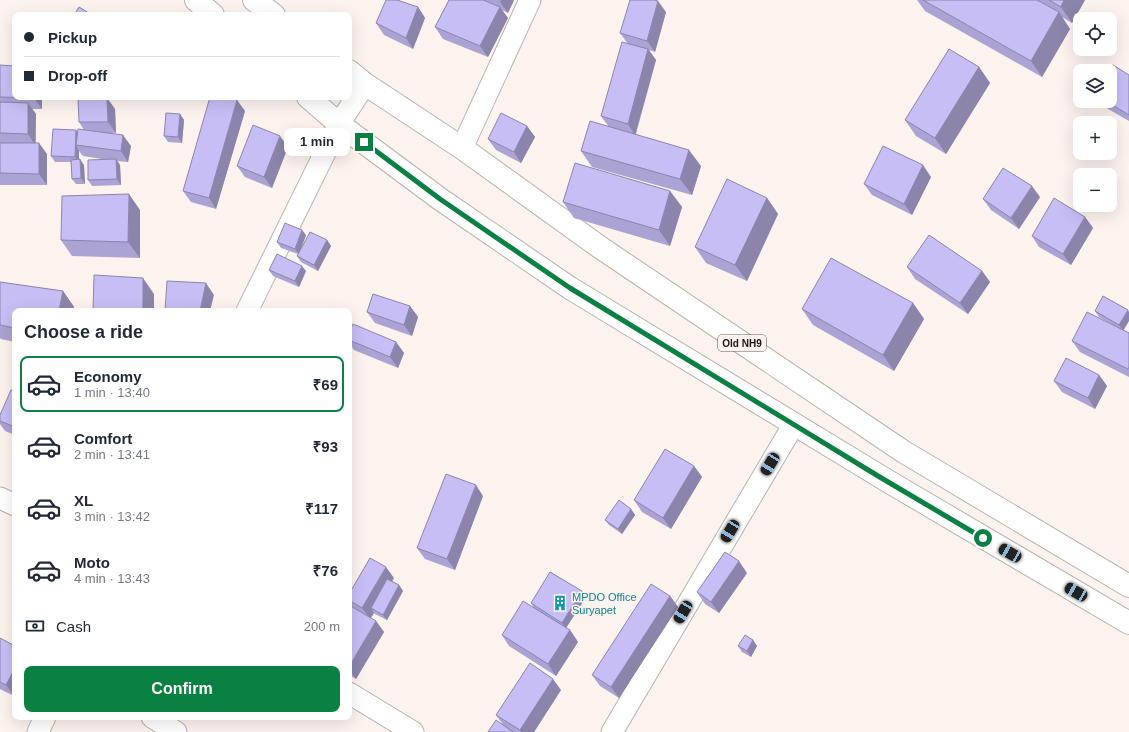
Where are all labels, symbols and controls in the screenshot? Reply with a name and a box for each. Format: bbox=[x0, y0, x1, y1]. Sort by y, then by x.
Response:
map controls bbox=[1073, 12, 1117, 212]
button: locate bbox=[1073, 12, 1117, 56]
text: Pickup bbox=[48, 29, 97, 46]
button: layers bbox=[1073, 64, 1117, 108]
text: Drop-off bbox=[48, 67, 107, 84]
button: + bbox=[1073, 116, 1117, 160]
callout: 1 min bbox=[284, 128, 350, 156]
route end bbox=[355, 133, 373, 151]
text: 1 min bbox=[300, 134, 334, 149]
button: − bbox=[1073, 168, 1117, 212]
text: Choose a ride bbox=[24, 322, 143, 342]
road number: Old NH9 bbox=[718, 335, 766, 351]
icon: car bbox=[26, 366, 62, 402]
text: Economy bbox=[74, 368, 142, 385]
text: ₹69 bbox=[313, 376, 338, 393]
text: 1 min · 13:40 bbox=[74, 385, 150, 400]
icon: car bbox=[26, 428, 62, 464]
text: Comfort bbox=[74, 430, 132, 447]
text: ₹93 bbox=[313, 438, 338, 455]
text: 2 min · 13:41 bbox=[74, 447, 150, 462]
car bbox=[759, 451, 781, 477]
icon: car bbox=[26, 490, 62, 526]
text: XL bbox=[74, 492, 93, 509]
text: ₹117 bbox=[305, 500, 338, 517]
text: 3 min · 13:42 bbox=[74, 509, 150, 524]
car bbox=[719, 518, 741, 544]
route start bbox=[974, 529, 992, 547]
car bbox=[997, 542, 1023, 564]
icon: car bbox=[26, 552, 62, 588]
text: Moto bbox=[74, 554, 110, 571]
text: ₹76 bbox=[313, 562, 338, 579]
text: 4 min · 13:43 bbox=[74, 571, 150, 586]
car bbox=[1063, 581, 1089, 603]
place label: MPDO Office Suryapet bbox=[572, 591, 637, 616]
building icon: MPDO Office Suryapet bbox=[551, 594, 569, 612]
car bbox=[672, 599, 694, 625]
icon: cash bbox=[24, 615, 46, 637]
text: Cash bbox=[56, 618, 91, 635]
text: 200 m bbox=[304, 619, 340, 634]
button: Confirm bbox=[24, 666, 340, 712]

